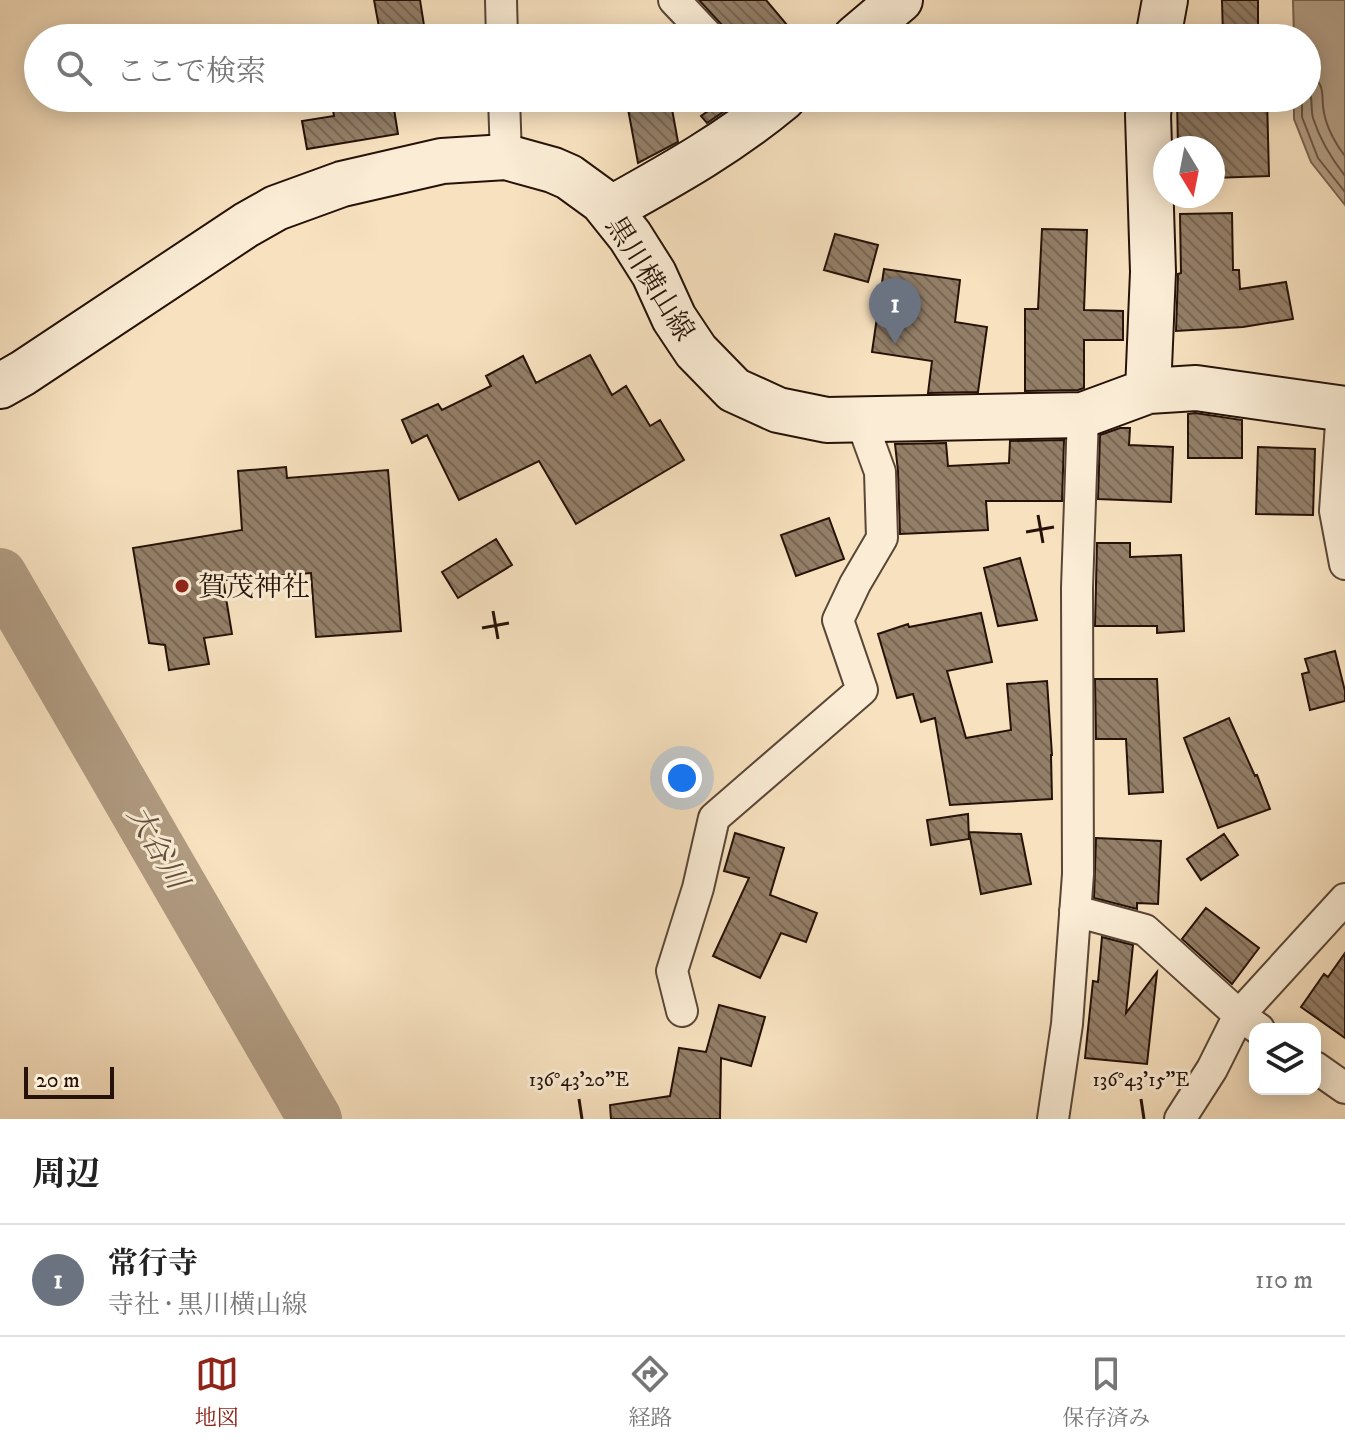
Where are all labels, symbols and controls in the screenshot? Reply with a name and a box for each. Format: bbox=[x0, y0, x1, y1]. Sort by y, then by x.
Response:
search box bbox=[24, 24, 1321, 112]
icon: search bbox=[52, 46, 96, 90]
text: ここで検索 bbox=[116, 54, 266, 91]
north arrow bbox=[1153, 136, 1225, 208]
street label: 黒川横山線 bbox=[598, 210, 702, 347]
pin: 1 bbox=[869, 278, 921, 344]
place label: 賀茂神社 bbox=[198, 570, 310, 605]
marker: 賀茂神社 bbox=[173, 577, 191, 595]
your location bbox=[662, 758, 702, 798]
water label: 大谷川 bbox=[118, 800, 197, 899]
map controls bbox=[1249, 1023, 1321, 1095]
button: layers bbox=[1249, 1023, 1321, 1095]
scale bar bbox=[24, 1063, 114, 1099]
text: 20 m bbox=[36, 1067, 80, 1094]
text: 136°43'20"E bbox=[529, 1068, 629, 1093]
text: 136°43'15"E bbox=[1093, 1068, 1189, 1093]
text: 周辺 bbox=[32, 1154, 100, 1196]
text: 常行寺 bbox=[108, 1246, 198, 1283]
text: 1 bbox=[53, 1264, 63, 1297]
text: 110 m bbox=[1255, 1264, 1313, 1297]
text: 寺社 · 黒川横山線 bbox=[108, 1289, 307, 1322]
tab: 地図 bbox=[195, 1352, 239, 1432]
tab: 経路 bbox=[628, 1352, 672, 1432]
tab: 保存済み bbox=[1062, 1352, 1150, 1432]

